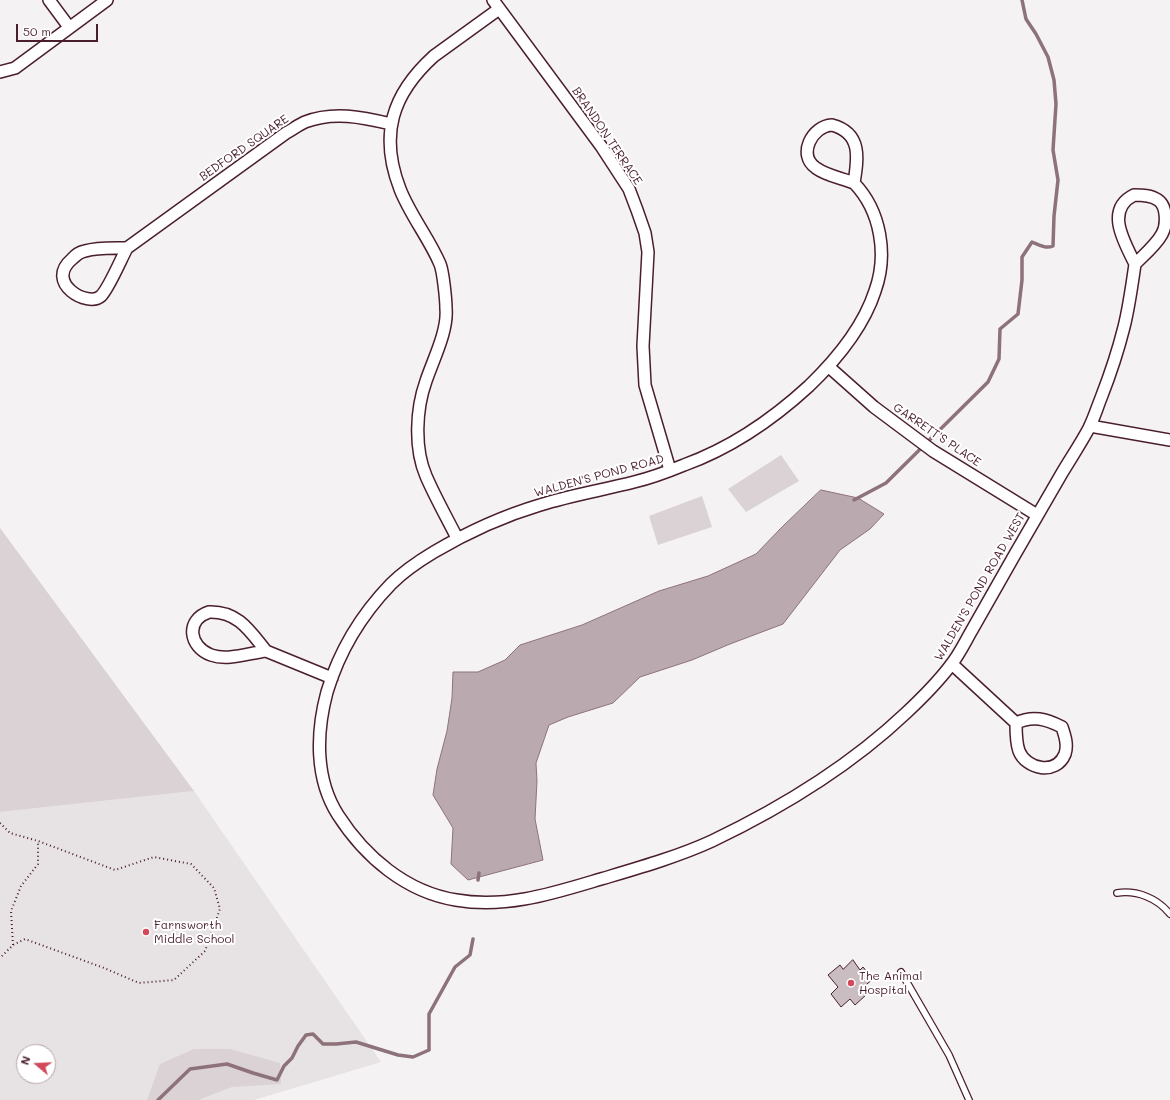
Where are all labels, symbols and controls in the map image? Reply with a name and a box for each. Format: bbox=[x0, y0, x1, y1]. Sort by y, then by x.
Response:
scale bar bbox=[18, 16, 100, 42]
text: 50 m bbox=[23, 23, 51, 39]
street label: BRANDON TERRACE bbox=[569, 84, 645, 188]
street label: BEDFORD SQUARE bbox=[197, 112, 291, 184]
street label: GARRETT'S PLACE bbox=[890, 400, 984, 470]
street label: WALDEN'S POND ROAD bbox=[532, 452, 666, 500]
street label: WALDEN'S POND ROAD WEST bbox=[932, 510, 1028, 664]
place label: Farnsworth Middle School bbox=[154, 918, 235, 946]
marker: Farnsworth Middle School bbox=[141, 927, 151, 937]
place label: The Animal Hospital bbox=[859, 969, 922, 997]
marker: The Animal Hospital bbox=[846, 978, 856, 988]
north arrow bbox=[16, 1044, 56, 1084]
text: N bbox=[17, 1054, 34, 1067]

